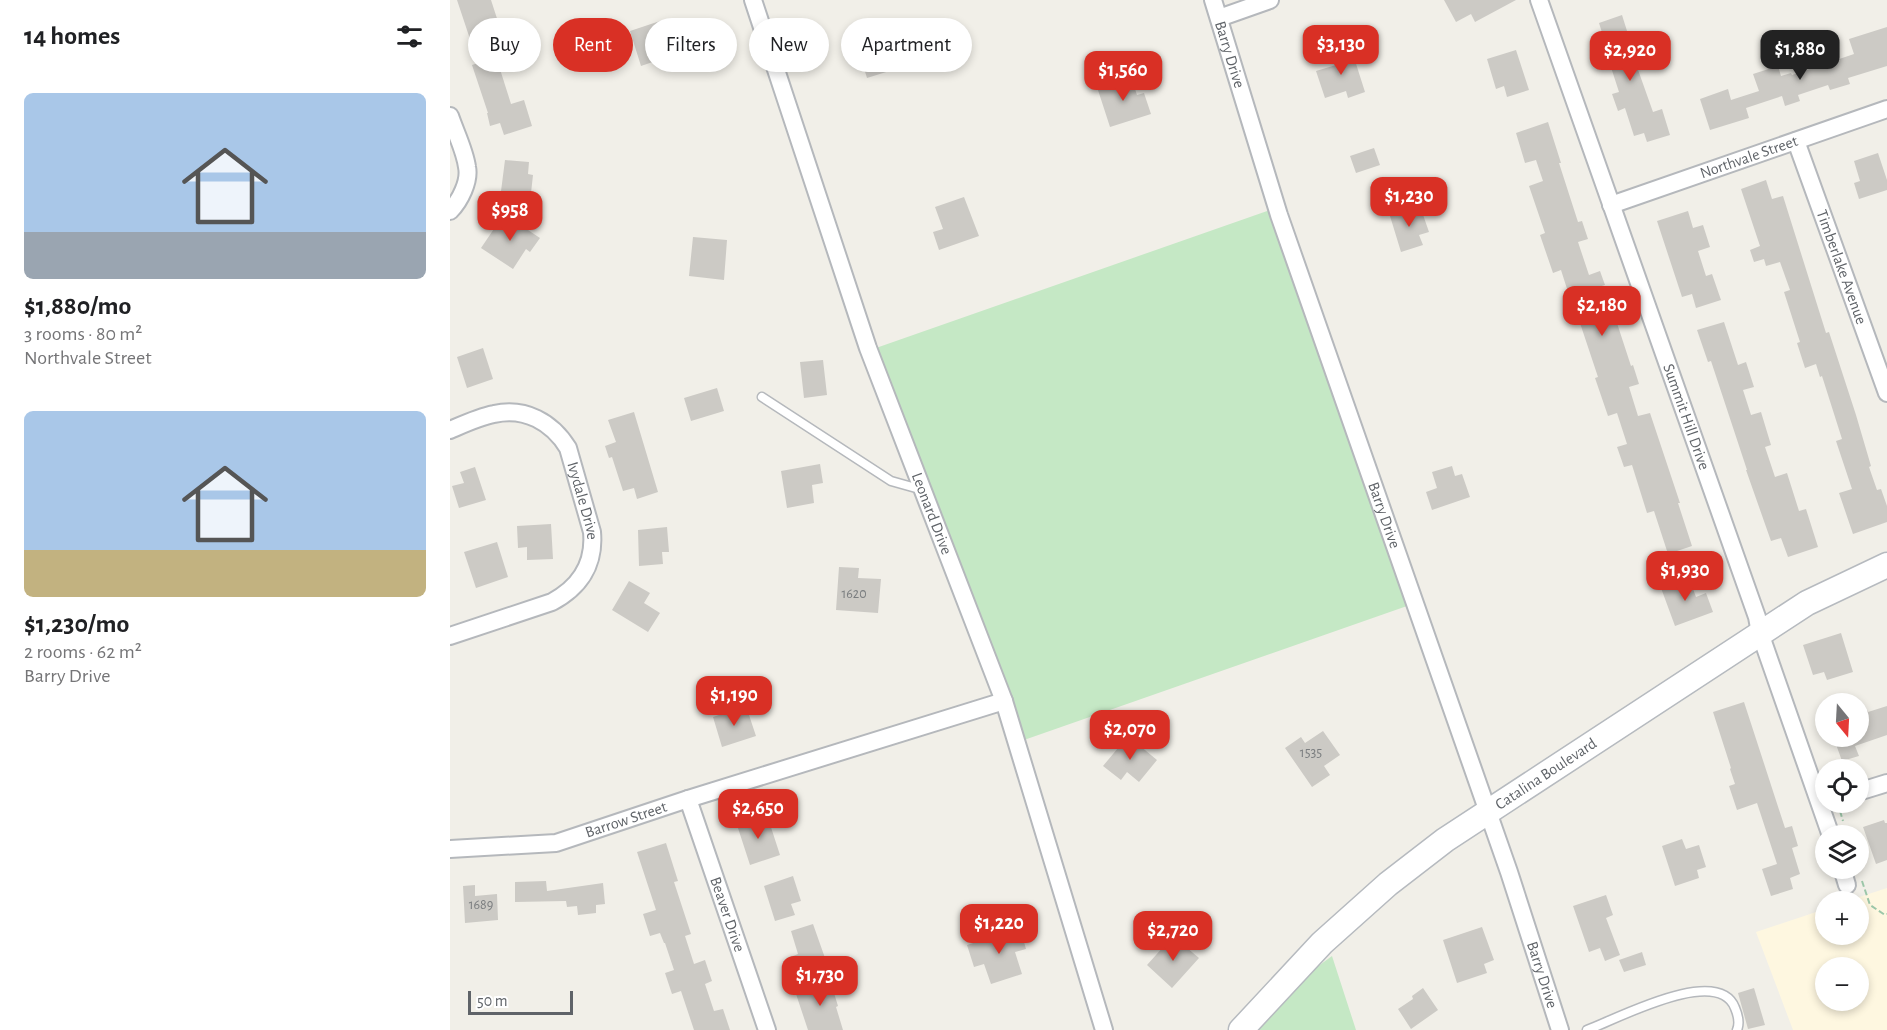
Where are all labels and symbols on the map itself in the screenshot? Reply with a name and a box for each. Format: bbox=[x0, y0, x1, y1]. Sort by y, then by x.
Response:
street label: Barry Drive bbox=[1212, 19, 1248, 90]
pin: $3,130 bbox=[1292, 25, 1390, 76]
pin: $1,880 bbox=[1751, 30, 1849, 81]
pin: $2,920 bbox=[1581, 31, 1679, 82]
pin: $1,560 bbox=[1074, 51, 1172, 102]
street label: Northvale Street bbox=[1698, 133, 1800, 181]
pin: $1,230 bbox=[1360, 177, 1458, 228]
pin: $958 bbox=[474, 191, 546, 242]
street label: Timberlake Avenue bbox=[1814, 208, 1869, 326]
pin: $2,180 bbox=[1553, 286, 1651, 337]
street label: Summit Hill Drive bbox=[1660, 362, 1712, 472]
street label: Ivydale Drive bbox=[564, 460, 600, 540]
street label: Leonard Drive bbox=[909, 470, 955, 557]
street label: Barry Drive bbox=[1365, 480, 1403, 551]
pin: $1,930 bbox=[1636, 551, 1734, 602]
house number: 1620 bbox=[841, 587, 867, 601]
pin: $1,190 bbox=[685, 676, 783, 727]
north arrow bbox=[1815, 693, 1869, 747]
pin: $2,070 bbox=[1081, 710, 1179, 761]
street label: Catalina Boulevard bbox=[1492, 735, 1599, 813]
house number: 1535 bbox=[1300, 746, 1322, 760]
pin: $2,650 bbox=[709, 789, 807, 840]
street label: Barrow Street bbox=[583, 799, 669, 841]
street label: Beaver Drive bbox=[707, 875, 748, 954]
house number: 1689 bbox=[469, 898, 493, 912]
pin: $1,220 bbox=[950, 904, 1048, 955]
pin: $2,720 bbox=[1124, 911, 1222, 962]
street label: Barry Drive bbox=[1524, 939, 1560, 1010]
pin: $1,730 bbox=[771, 956, 869, 1007]
scale bar bbox=[468, 988, 573, 1016]

